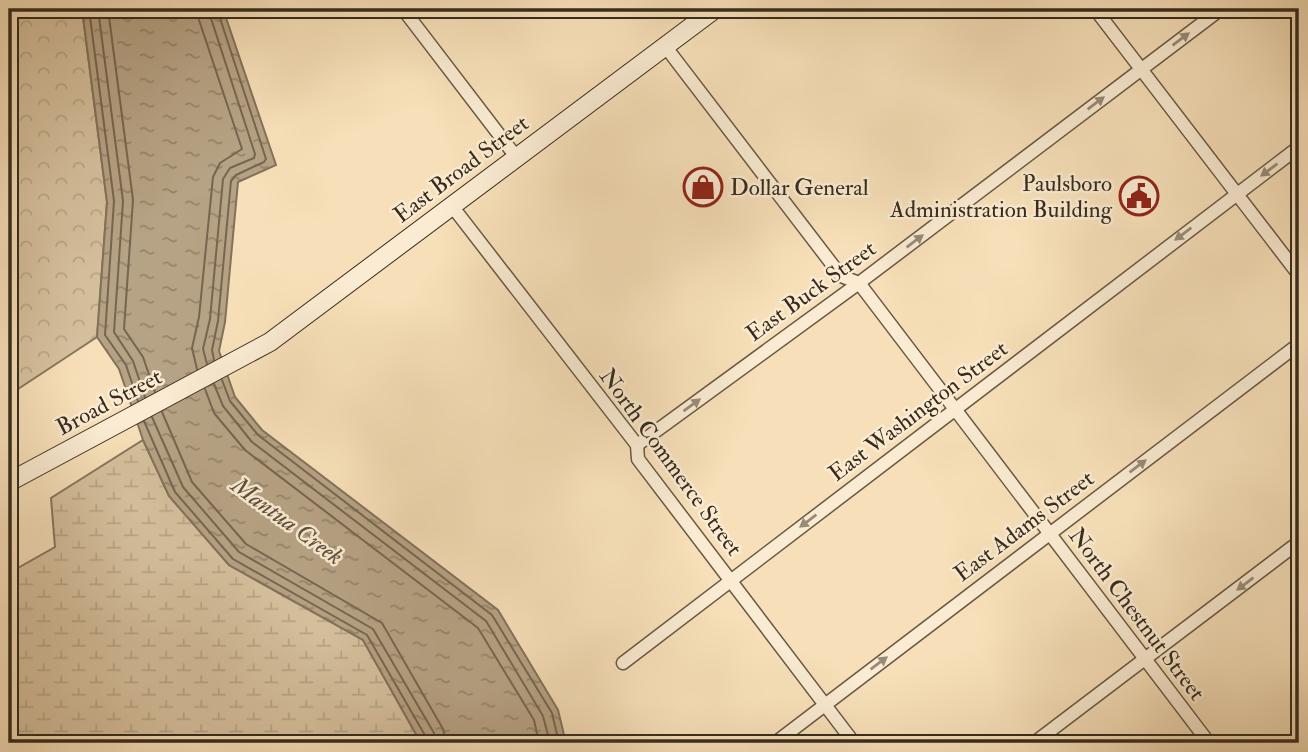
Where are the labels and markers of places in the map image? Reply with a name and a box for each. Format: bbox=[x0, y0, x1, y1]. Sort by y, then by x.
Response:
shop icon: Dollar General bbox=[682, 166, 724, 208]
place label: Paulsboro Administration Building bbox=[889, 169, 1113, 224]
place label: Dollar General bbox=[730, 173, 869, 202]
public building icon: Paulsboro Administration Building bbox=[1118, 175, 1160, 217]

